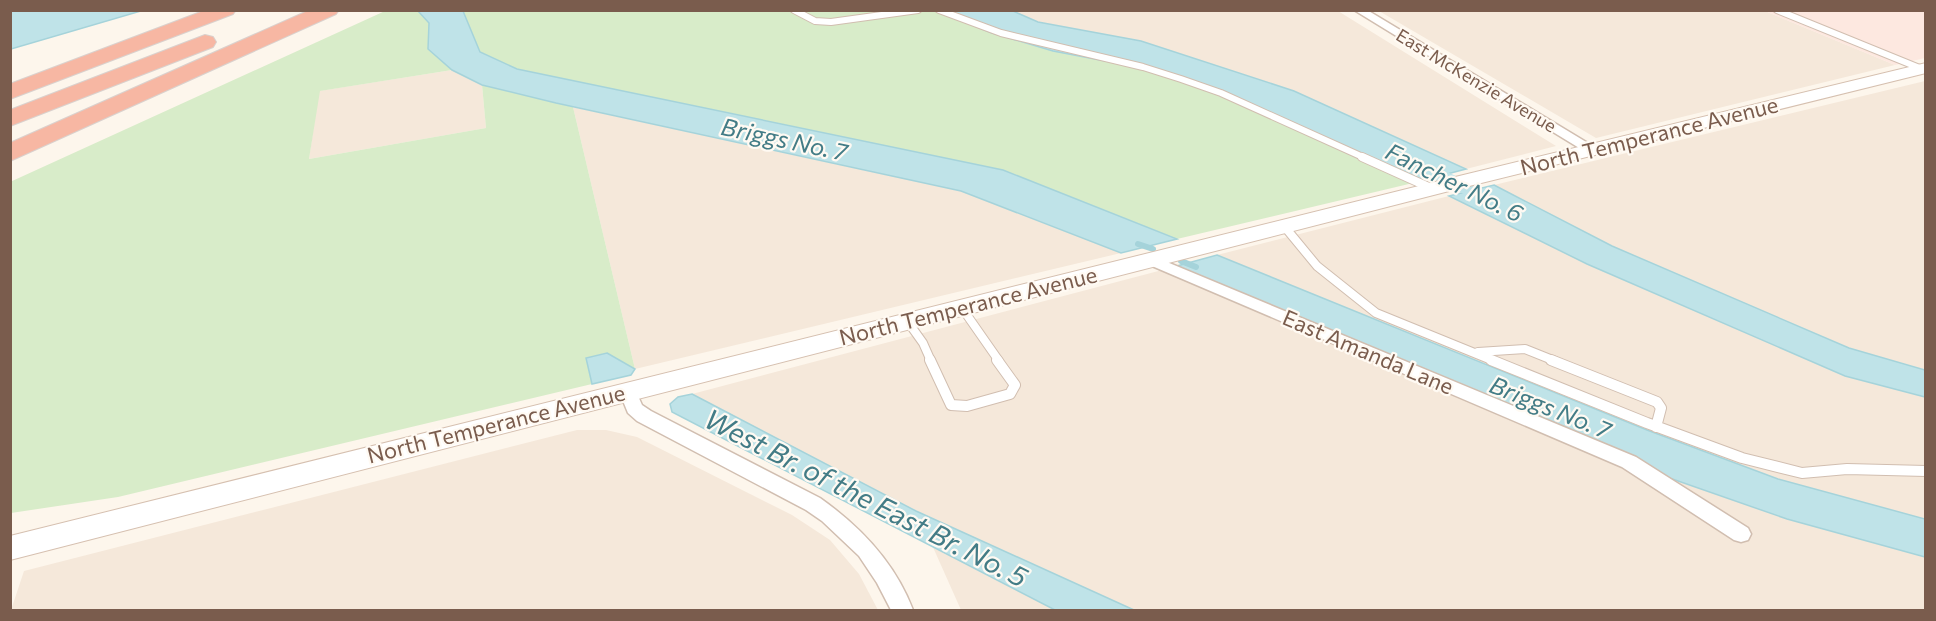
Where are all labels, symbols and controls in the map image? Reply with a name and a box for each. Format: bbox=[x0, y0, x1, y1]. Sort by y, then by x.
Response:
street label: East McKenzie Avenue bbox=[1392, 24, 1561, 137]
street label: North Temperance Avenue bbox=[1517, 90, 1781, 181]
water label: Briggs No. 7 bbox=[719, 111, 851, 166]
water label: Fancher No. 6 bbox=[1381, 136, 1528, 228]
street label: North Temperance Avenue bbox=[836, 260, 1100, 351]
street label: East Amanda Lane bbox=[1279, 303, 1458, 400]
water label: Briggs No. 7 bbox=[1486, 369, 1617, 445]
street label: North Temperance Avenue bbox=[364, 378, 628, 469]
water label: West Br. of the East Br. No. 5 bbox=[699, 401, 1034, 594]

